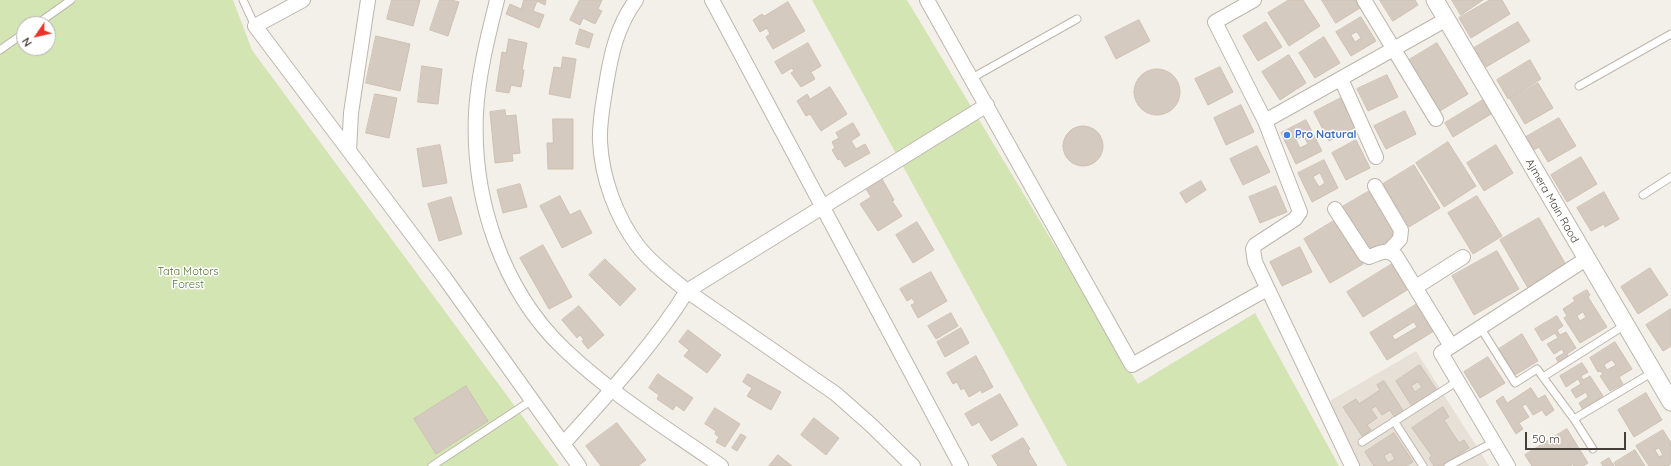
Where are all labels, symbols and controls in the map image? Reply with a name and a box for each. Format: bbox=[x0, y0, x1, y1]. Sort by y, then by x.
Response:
north arrow bbox=[16, 16, 56, 56]
text: N bbox=[19, 35, 35, 49]
place label: Pro Natural bbox=[1295, 128, 1357, 142]
marker: Pro Natural bbox=[1282, 130, 1292, 140]
street label: Ajmera Main Raod bbox=[1523, 157, 1581, 245]
park label: Tata Motors Forest bbox=[157, 265, 219, 291]
scale bar bbox=[1527, 424, 1628, 450]
text: 50 m bbox=[1532, 431, 1560, 446]

